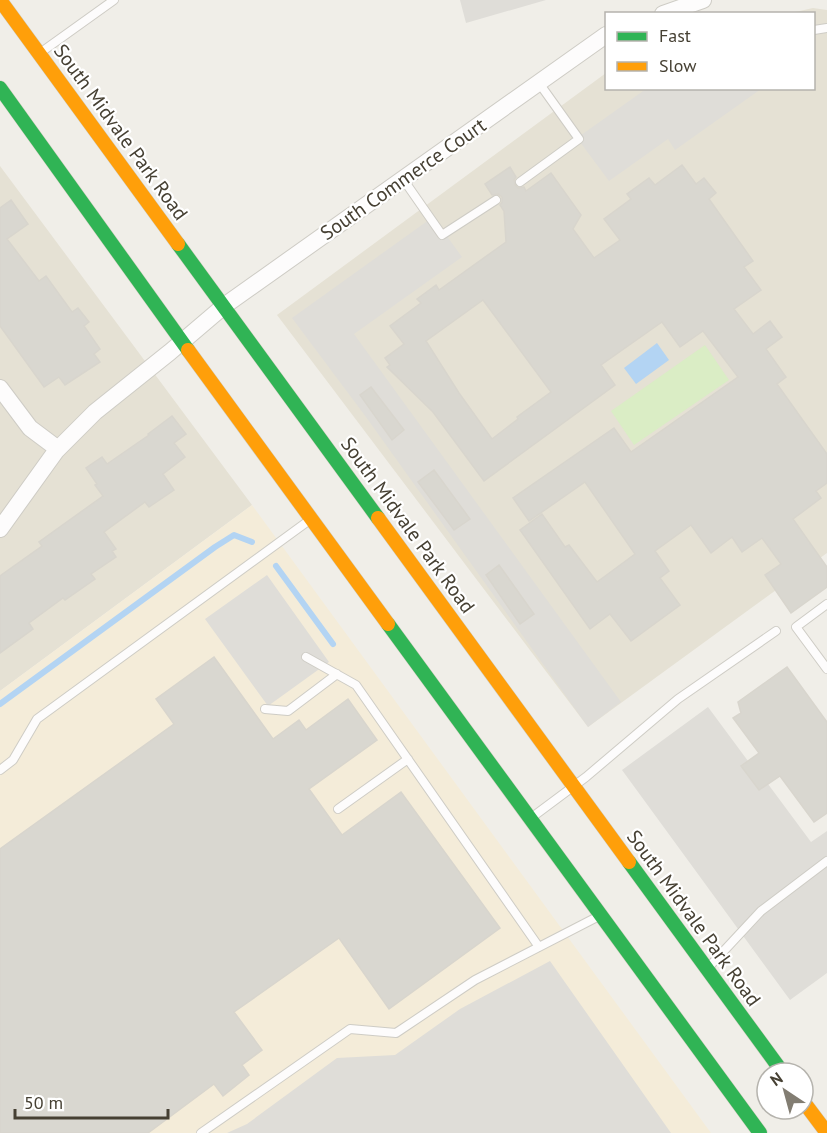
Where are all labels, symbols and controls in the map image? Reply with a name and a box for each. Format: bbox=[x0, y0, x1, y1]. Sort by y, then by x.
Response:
legend bbox=[605, 12, 815, 90]
text: Fast bbox=[659, 24, 691, 47]
street label: South Midvale Park Road bbox=[48, 39, 194, 225]
text: Slow bbox=[659, 54, 697, 77]
street label: South Commerce Court bbox=[315, 112, 491, 246]
street label: South Midvale Park Road bbox=[335, 432, 481, 618]
street label: South Midvale Park Road bbox=[621, 825, 767, 1011]
north arrow bbox=[755, 1061, 815, 1121]
text: N bbox=[766, 1068, 786, 1090]
scale bar bbox=[15, 1082, 168, 1120]
text: 50 m bbox=[24, 1091, 63, 1114]

